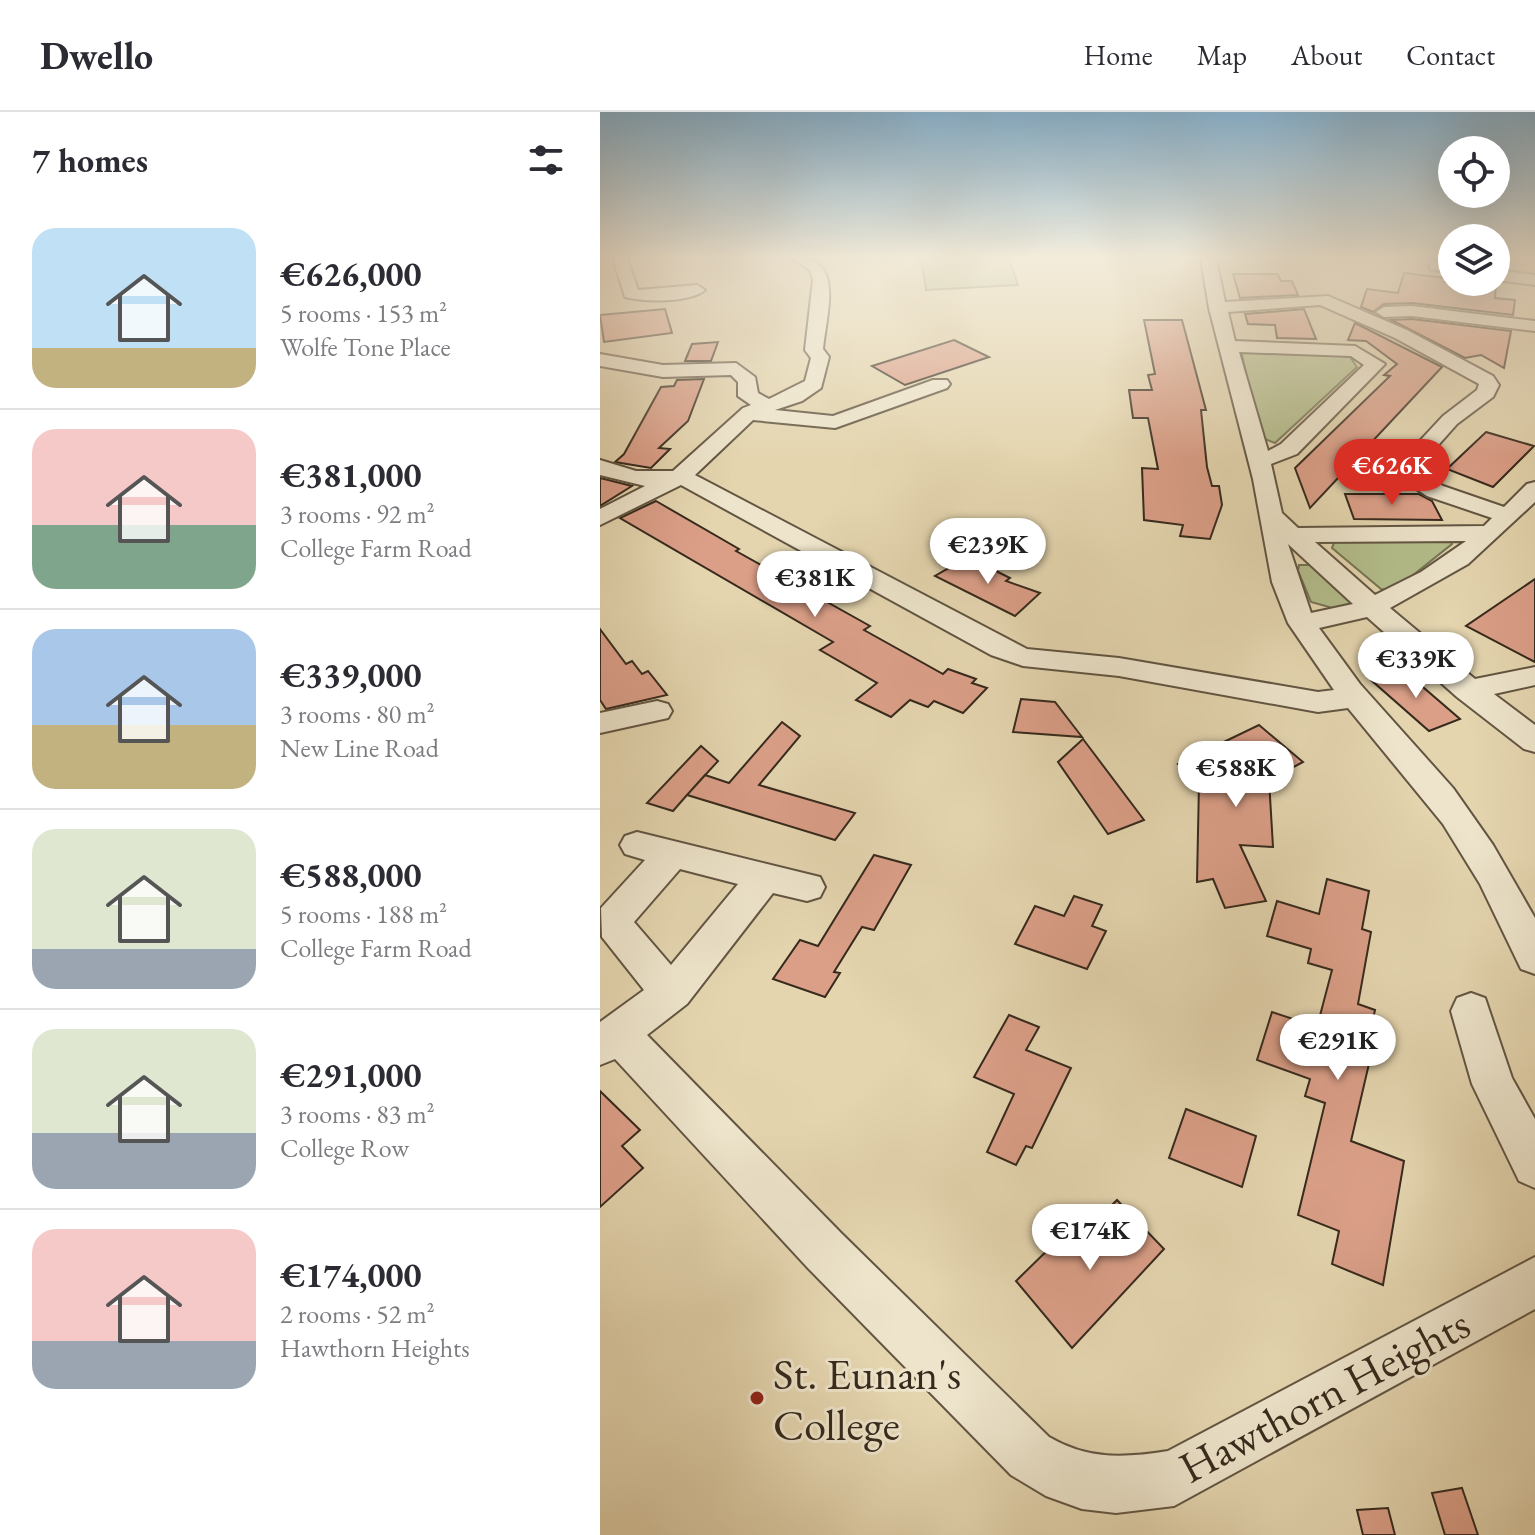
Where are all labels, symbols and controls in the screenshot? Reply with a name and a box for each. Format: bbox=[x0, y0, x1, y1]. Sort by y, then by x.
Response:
text: Dwello bbox=[40, 31, 153, 80]
text: Home bbox=[1083, 37, 1153, 73]
text: Map bbox=[1197, 37, 1247, 73]
text: About bbox=[1291, 37, 1362, 73]
text: Contact bbox=[1406, 37, 1495, 73]
map controls bbox=[1438, 136, 1510, 296]
button: locate bbox=[1438, 136, 1510, 208]
text: 7 homes bbox=[32, 138, 148, 182]
icon: filters bbox=[524, 138, 568, 182]
button: layers bbox=[1438, 224, 1510, 296]
text: €626,000 bbox=[280, 252, 421, 296]
icon: home bbox=[96, 260, 192, 356]
text: 5 rooms · 153 m² bbox=[280, 296, 447, 330]
text: Wolfe Tone Place bbox=[280, 330, 451, 364]
pin: €626K bbox=[1336, 439, 1448, 507]
text: €626K bbox=[1352, 448, 1432, 482]
text: €381,000 bbox=[280, 453, 421, 497]
icon: home bbox=[96, 461, 192, 557]
text: 3 rooms · 92 m² bbox=[280, 497, 435, 531]
pin: €239K bbox=[932, 518, 1044, 586]
text: €239K bbox=[948, 527, 1028, 561]
text: College Farm Road bbox=[280, 531, 472, 565]
pin: €381K bbox=[759, 551, 871, 619]
text: €381K bbox=[775, 560, 855, 594]
pin: €339K bbox=[1360, 632, 1472, 700]
text: €339K bbox=[1376, 641, 1456, 675]
text: €339,000 bbox=[280, 653, 421, 697]
icon: home bbox=[96, 661, 192, 757]
text: 3 rooms · 80 m² bbox=[280, 697, 435, 731]
text: New Line Road bbox=[280, 731, 439, 765]
pin: €588K bbox=[1180, 741, 1292, 809]
text: €588K bbox=[1196, 750, 1276, 784]
text: €588,000 bbox=[280, 853, 421, 897]
icon: home bbox=[96, 861, 192, 957]
text: 5 rooms · 188 m² bbox=[280, 897, 447, 931]
text: College Farm Road bbox=[280, 931, 472, 965]
pin: €291K bbox=[1282, 1014, 1394, 1082]
text: €291K bbox=[1298, 1023, 1378, 1057]
text: €291,000 bbox=[280, 1053, 421, 1097]
icon: home bbox=[96, 1061, 192, 1157]
text: 3 rooms · 83 m² bbox=[280, 1097, 435, 1131]
text: College Row bbox=[280, 1131, 409, 1165]
pin: €174K bbox=[1034, 1204, 1146, 1272]
text: €174K bbox=[1050, 1213, 1130, 1247]
text: €174,000 bbox=[280, 1253, 421, 1297]
icon: home bbox=[96, 1261, 192, 1357]
street label: Hawthorn Heights bbox=[1169, 1295, 1479, 1495]
text: 2 rooms · 52 m² bbox=[280, 1297, 435, 1331]
text: Hawthorn Heights bbox=[280, 1331, 470, 1365]
place label: St. Eunan's College bbox=[773, 1345, 961, 1453]
marker: St. Eunan's College bbox=[748, 1389, 766, 1407]

